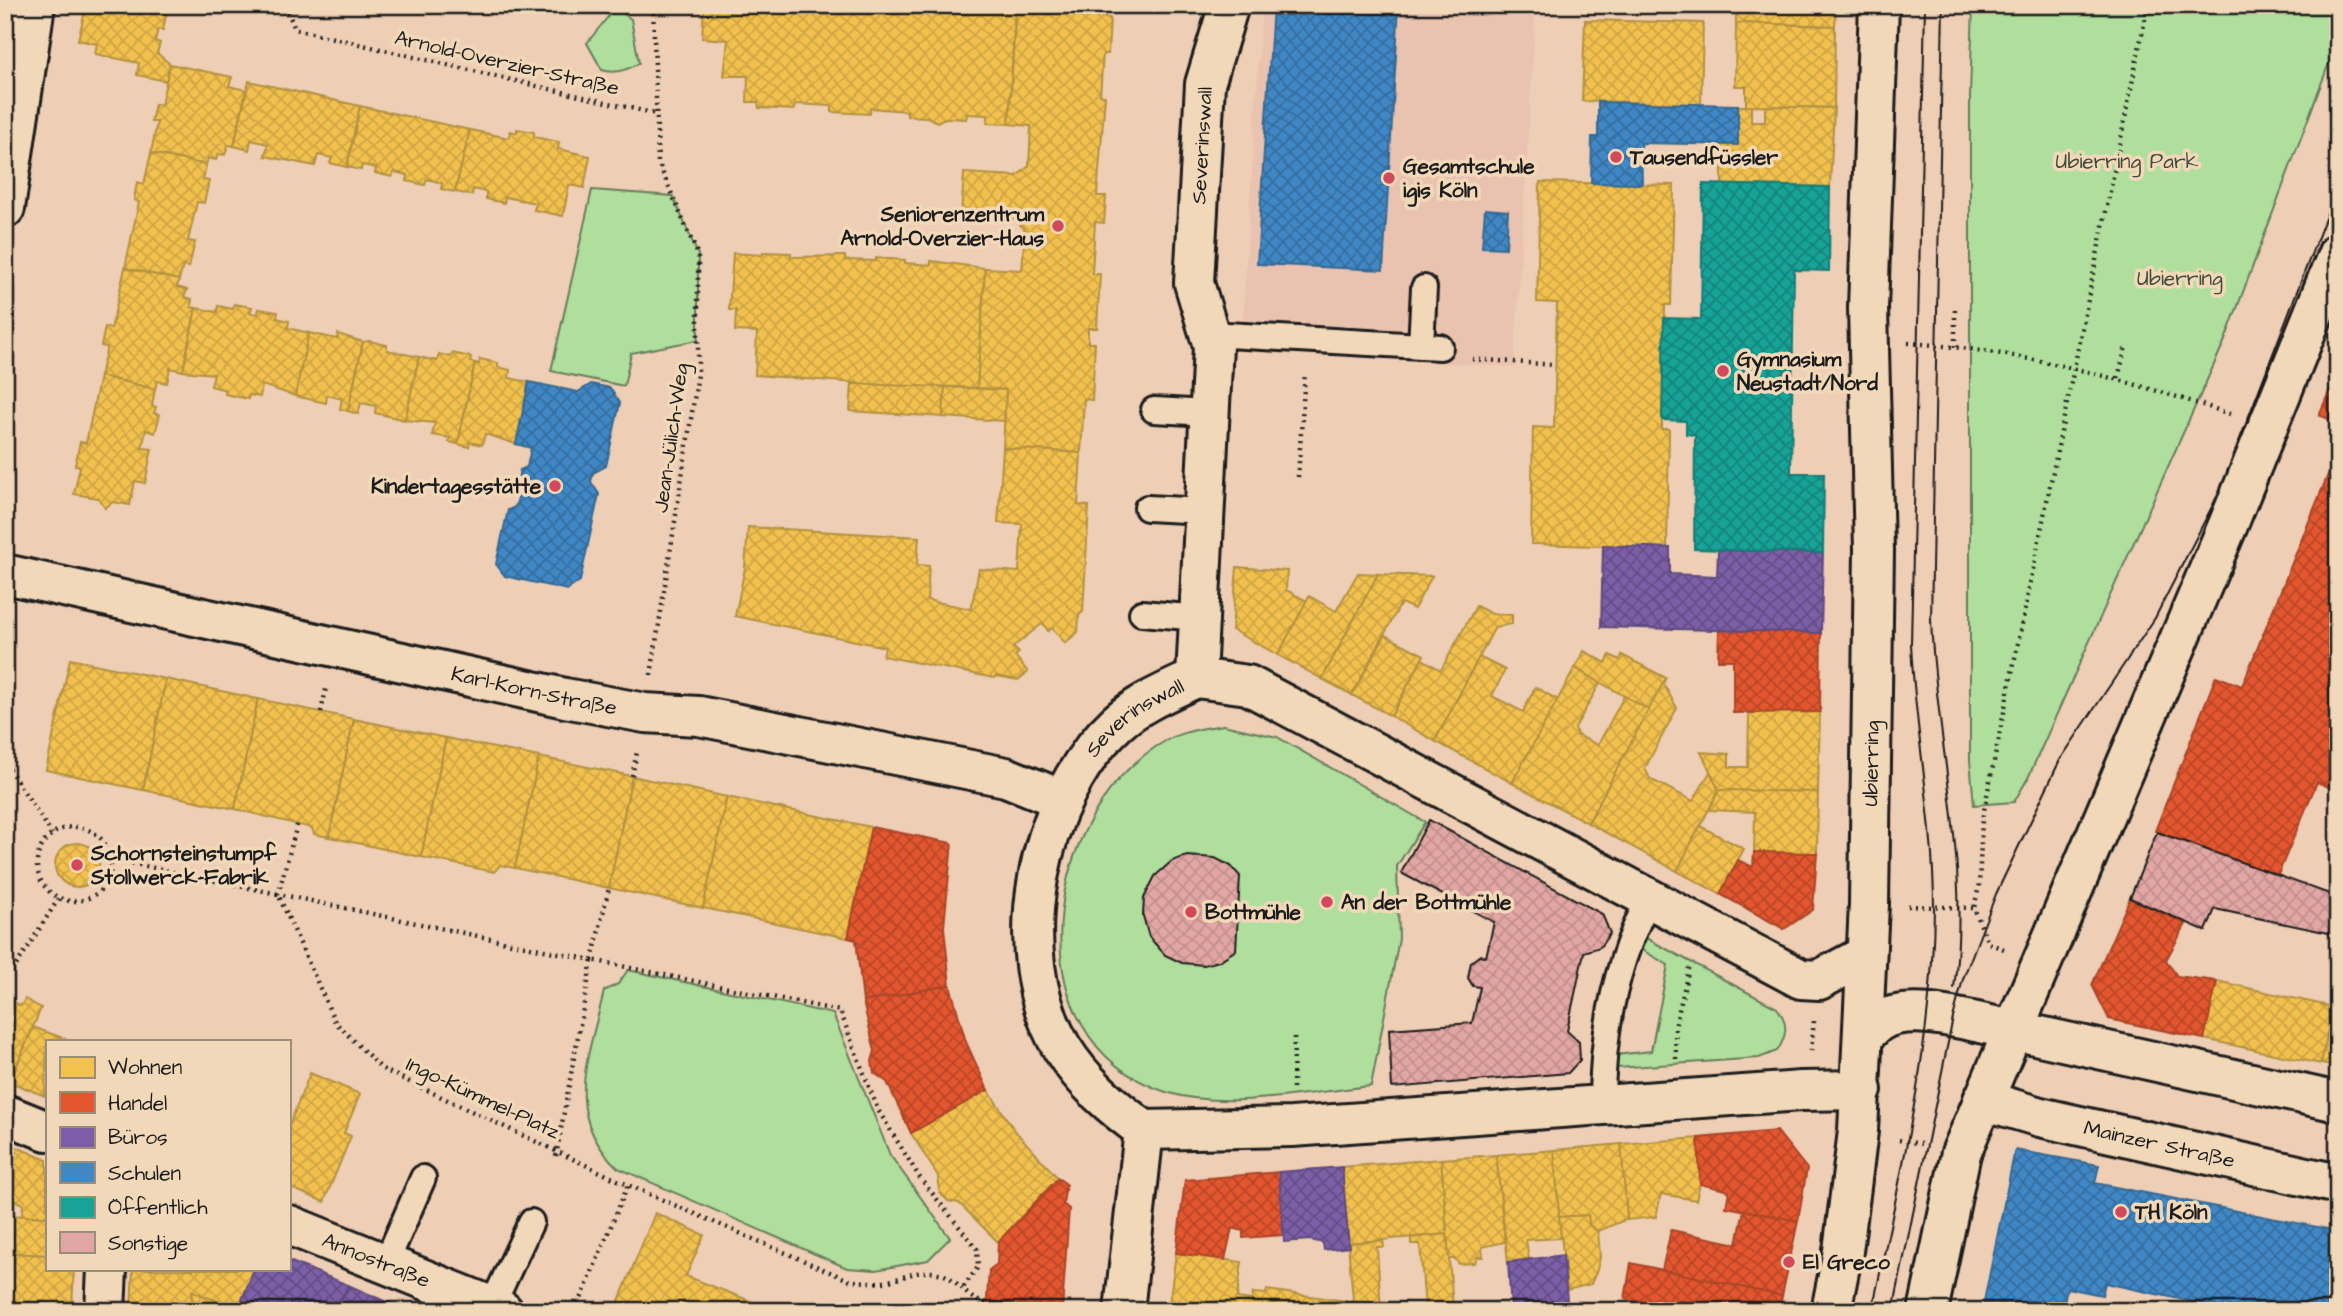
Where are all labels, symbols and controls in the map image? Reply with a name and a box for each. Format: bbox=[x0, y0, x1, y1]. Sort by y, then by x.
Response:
street label: Arnold-Overzier-Straße bbox=[392, 23, 622, 103]
street label: Severinswall bbox=[1184, 86, 1219, 205]
place label: Tausendfüssler bbox=[1629, 143, 1778, 172]
park label: Ubierring Park bbox=[2056, 147, 2198, 178]
marker: Tausendfüssler bbox=[1608, 149, 1624, 165]
place label: Gesamtschule igis Köln bbox=[1403, 152, 1535, 207]
marker: Gesamtschule igis Köln bbox=[1381, 170, 1397, 186]
place label: Seniorenzentrum Arnold-Overzier-Haus bbox=[841, 200, 1045, 253]
marker: Seniorenzentrum Arnold-Overzier-Haus bbox=[1050, 218, 1066, 234]
park label: Ubierring bbox=[2137, 264, 2223, 295]
place label: Gymnasium Neustadt/Nord bbox=[1737, 345, 1878, 398]
street label: Jean-Jülich-Weg bbox=[646, 361, 698, 515]
marker: Gymnasium Neustadt/Nord bbox=[1715, 363, 1731, 379]
place label: Kindertagesstätte bbox=[371, 472, 542, 503]
marker: Kindertagesstätte bbox=[547, 478, 563, 494]
street label: Karl-Korn-Straße bbox=[449, 659, 620, 722]
street label: Severinswall bbox=[1078, 671, 1188, 763]
street label: Ubierring bbox=[1856, 720, 1888, 807]
place label: Schornsteinstumpf Stollwerck-Fabrik bbox=[90, 839, 277, 892]
marker: Schornsteinstumpf Stollwerck-Fabrik bbox=[69, 857, 85, 873]
place label: An der Bottmühle bbox=[1341, 888, 1512, 917]
marker: An der Bottmühle bbox=[1319, 894, 1335, 910]
place label: Bottmühle bbox=[1205, 898, 1301, 927]
marker: Bottmühle bbox=[1183, 904, 1199, 920]
legend bbox=[46, 1040, 290, 1270]
street label: Ingo-Kümmel-Platz bbox=[401, 1050, 565, 1148]
text: Wohnen bbox=[108, 1053, 182, 1082]
text: Handel bbox=[108, 1089, 167, 1118]
street label: Mainzer Straße bbox=[2081, 1113, 2238, 1175]
text: Büros bbox=[108, 1123, 168, 1152]
text: Schulen bbox=[108, 1159, 181, 1188]
text: Öffentlich bbox=[108, 1193, 208, 1222]
place label: TH Köln bbox=[2134, 1198, 2208, 1227]
marker: TH Köln bbox=[2113, 1204, 2129, 1220]
street label: Annostraße bbox=[318, 1225, 434, 1295]
text: Sonstige bbox=[108, 1229, 188, 1260]
place label: El Greco bbox=[1803, 1248, 1890, 1277]
marker: El Greco bbox=[1781, 1254, 1797, 1270]

